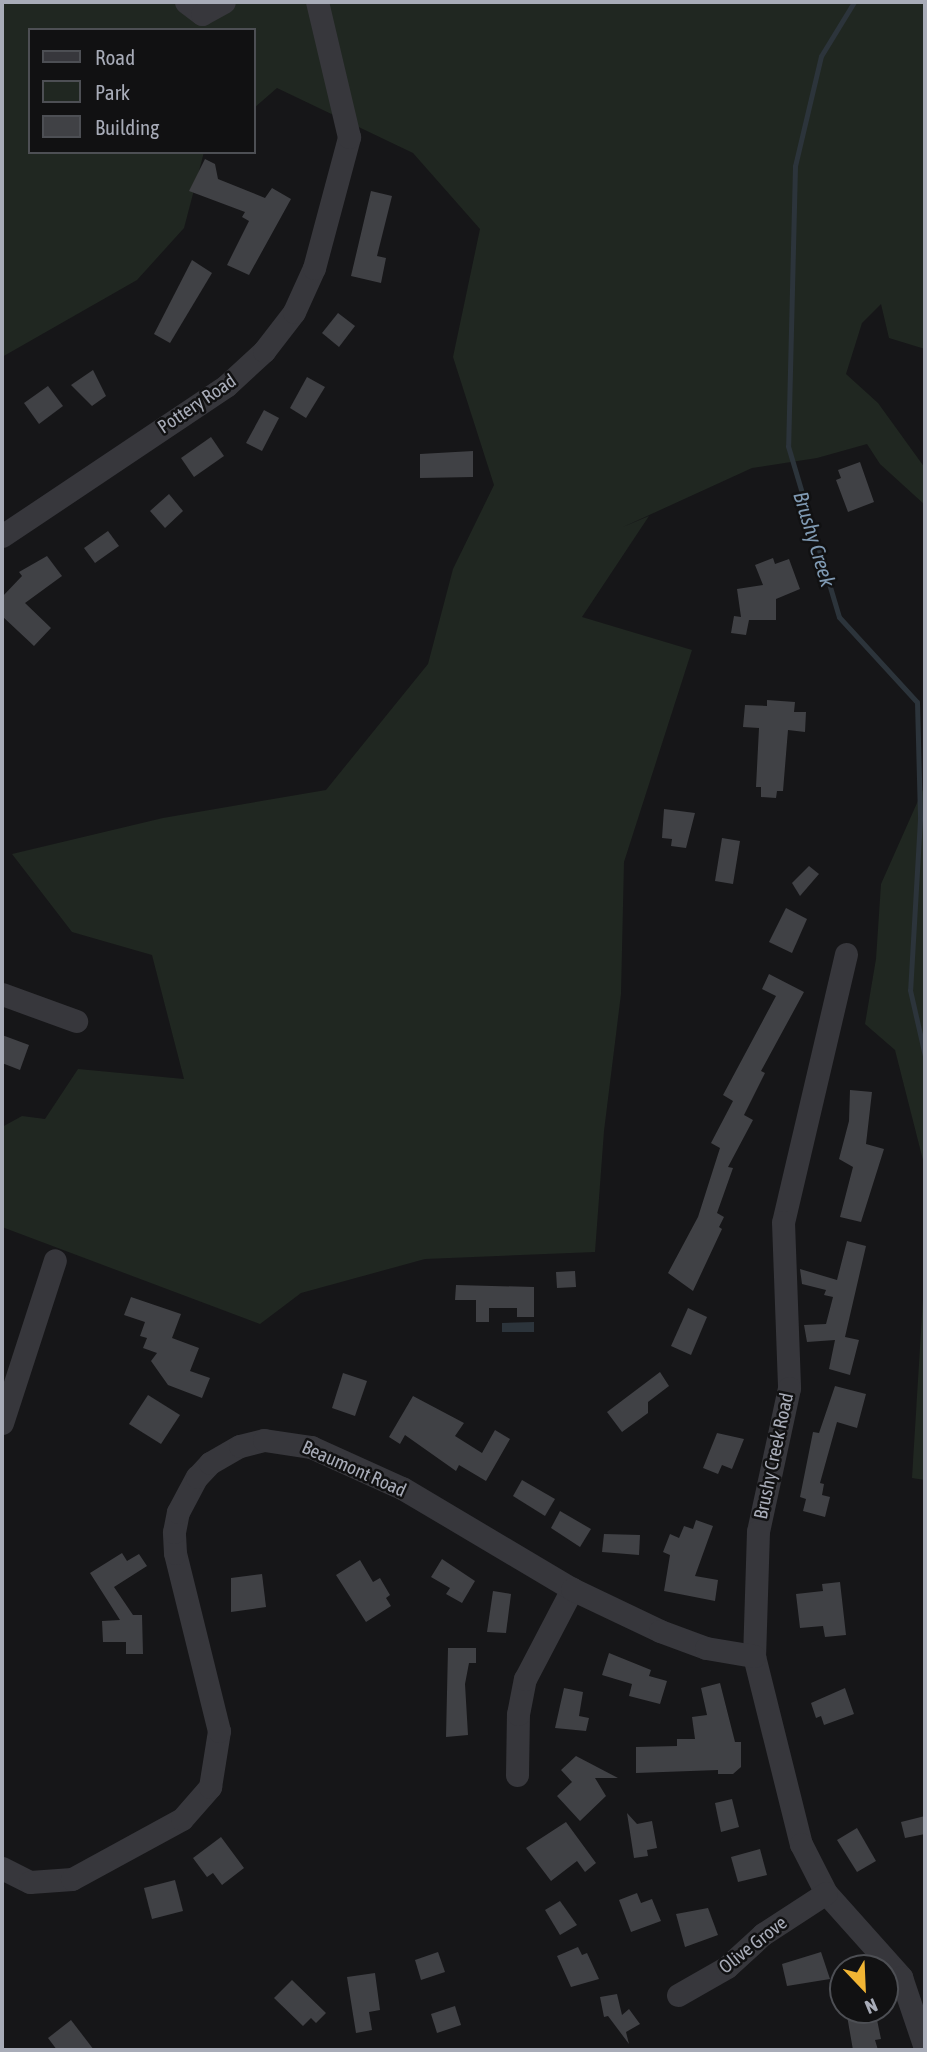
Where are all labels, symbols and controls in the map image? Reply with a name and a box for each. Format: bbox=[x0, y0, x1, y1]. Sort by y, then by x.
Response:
legend bbox=[28, 28, 256, 154]
text: Road bbox=[95, 45, 135, 69]
text: Park bbox=[95, 80, 130, 104]
text: Building bbox=[95, 115, 159, 139]
street label: Pottery Road bbox=[153, 369, 241, 439]
water label: Brushy Creek bbox=[789, 488, 841, 590]
street label: Brushy Creek Road bbox=[749, 1391, 799, 1521]
street label: Beaumont Road bbox=[298, 1436, 410, 1502]
street label: Olive Grove bbox=[714, 1911, 792, 1979]
north arrow bbox=[829, 1954, 899, 2024]
text: N bbox=[862, 1994, 881, 2019]

